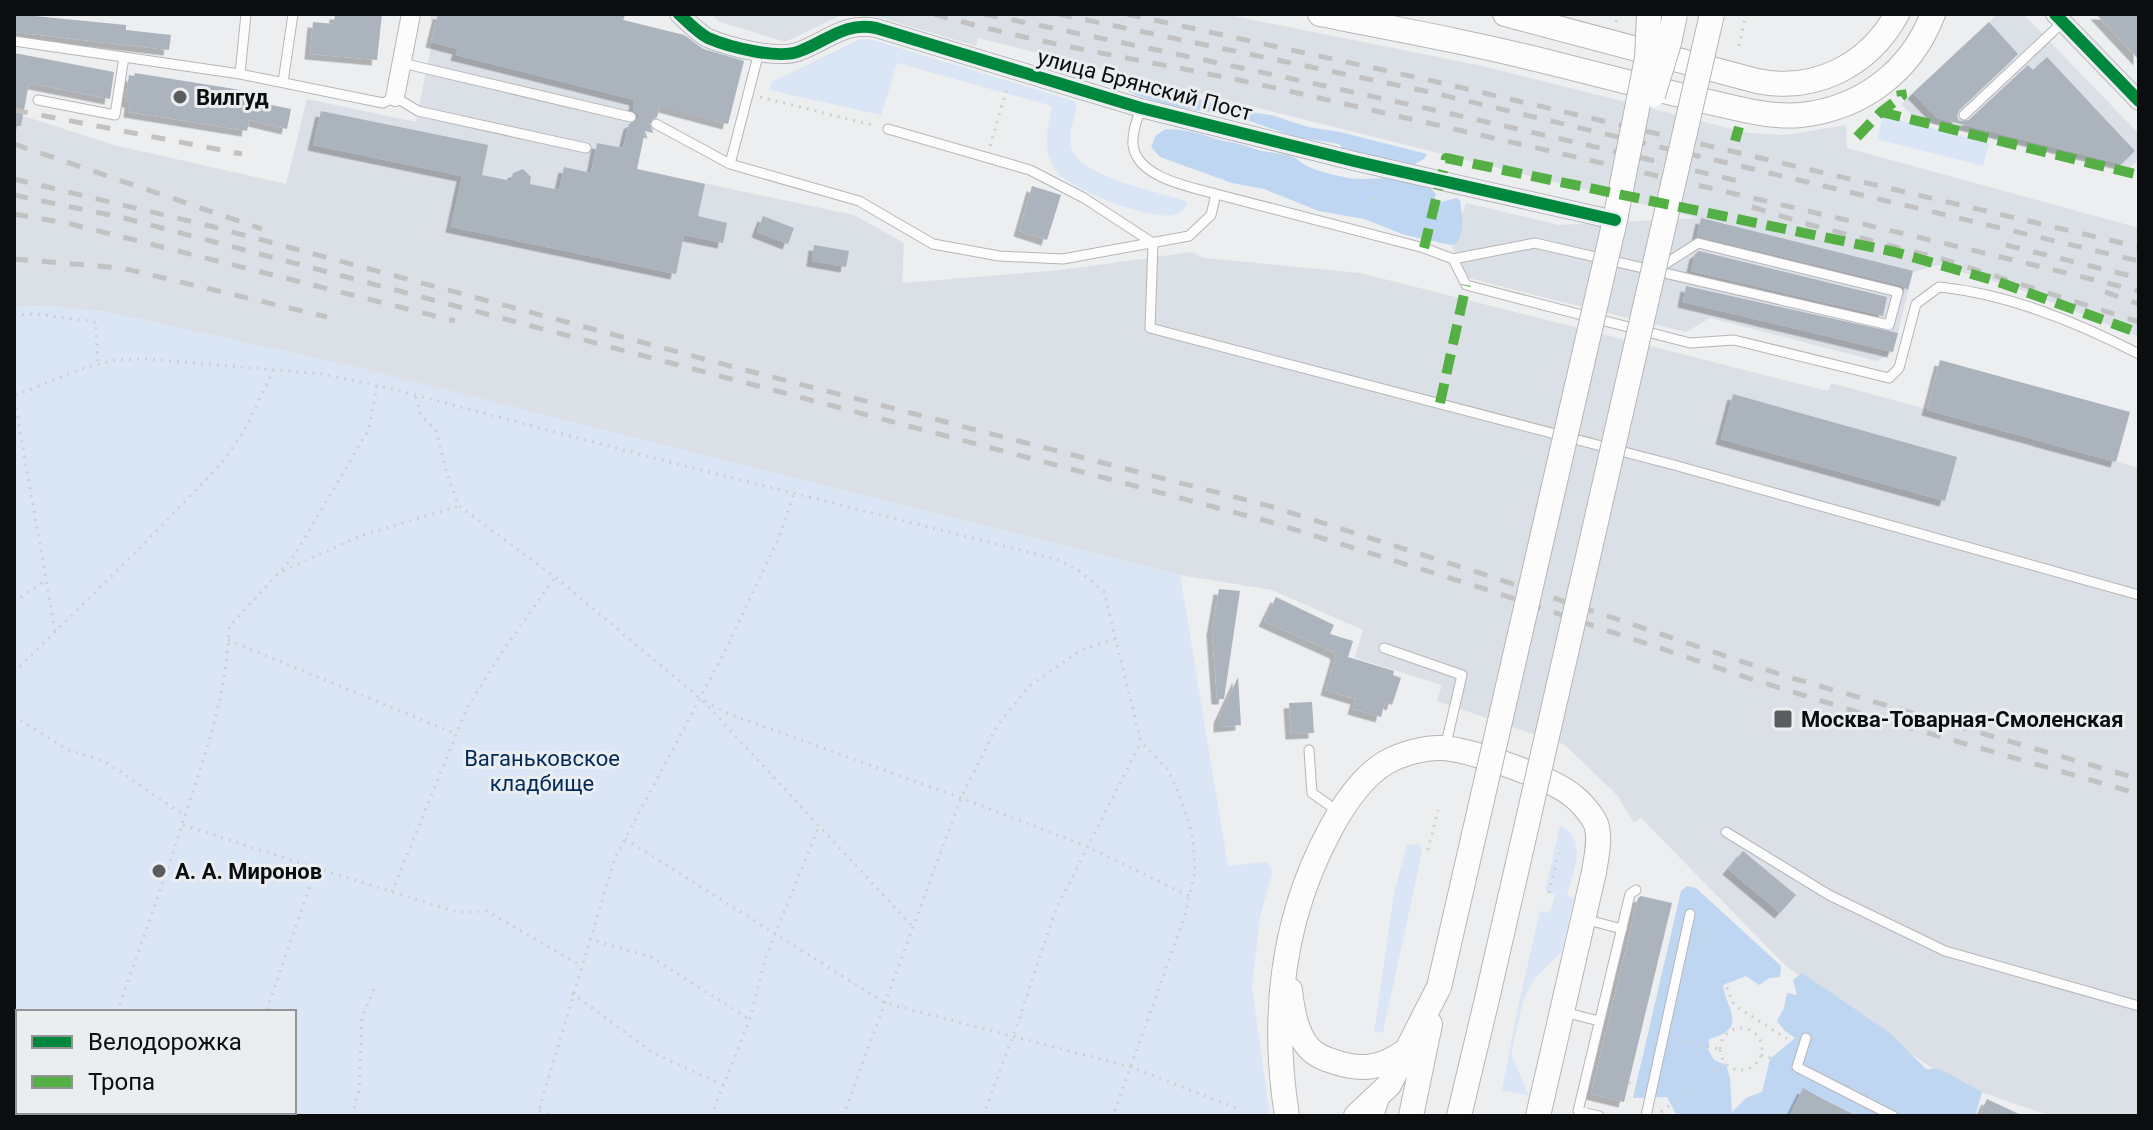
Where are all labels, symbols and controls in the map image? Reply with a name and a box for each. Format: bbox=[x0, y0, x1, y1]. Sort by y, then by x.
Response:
street label: улица Брянский Пост bbox=[1035, 44, 1256, 126]
place label: Вилгуд bbox=[196, 85, 269, 110]
marker: Вилгуд bbox=[171, 88, 189, 106]
place label: Москва-Товарная-Смоленская bbox=[1801, 707, 2123, 732]
marker: Москва-Товарная-Смоленская bbox=[1772, 708, 1794, 730]
park label: Ваганьковское кладбище bbox=[464, 746, 620, 796]
place label: А. А. Миронов bbox=[175, 859, 322, 884]
marker: А. А. Миронов bbox=[150, 862, 168, 880]
legend bbox=[16, 1010, 296, 1114]
text: Велодорожка bbox=[88, 1028, 242, 1056]
text: Тропа bbox=[88, 1068, 155, 1096]

